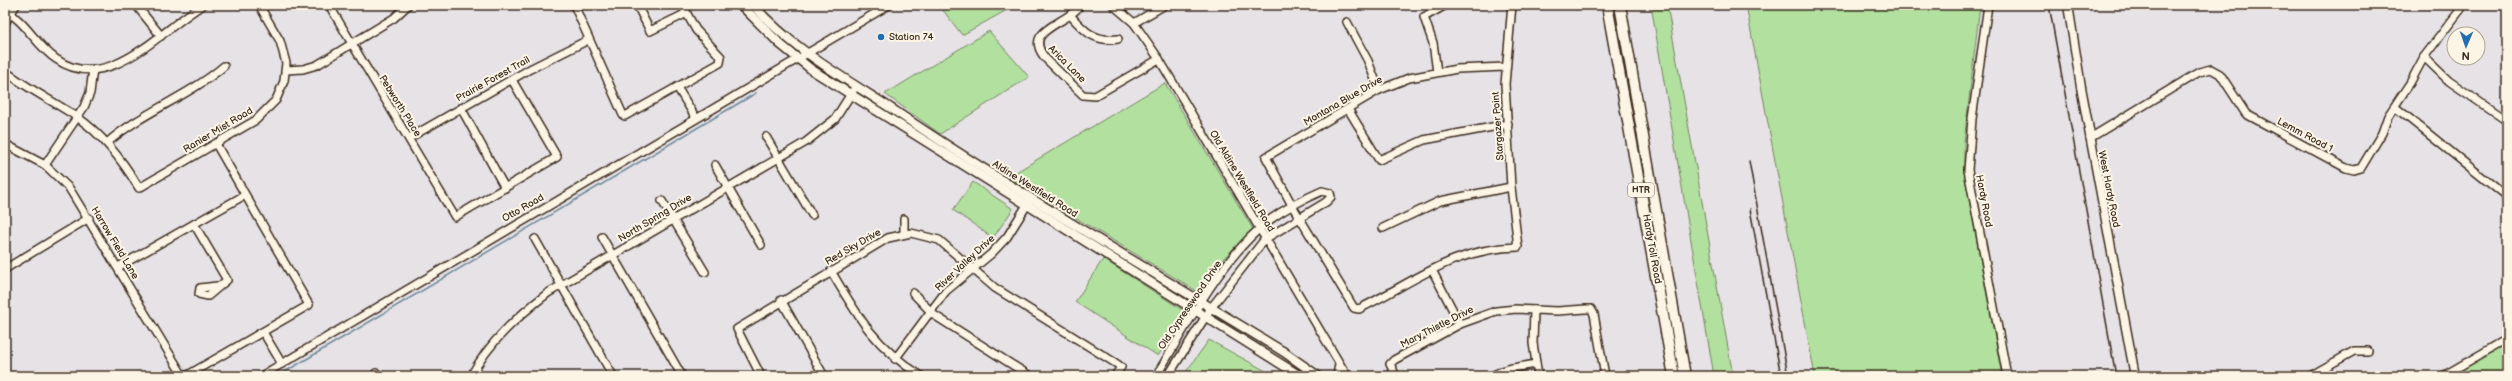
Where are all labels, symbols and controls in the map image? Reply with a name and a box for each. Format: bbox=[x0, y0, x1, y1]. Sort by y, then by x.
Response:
north arrow bbox=[2446, 26, 2486, 66]
place label: Station 74 bbox=[889, 31, 934, 43]
marker: Station 74 bbox=[876, 32, 886, 42]
street label: Arica Lane bbox=[1046, 43, 1088, 85]
text: N bbox=[2461, 49, 2470, 62]
street label: Prairie Forest Trail bbox=[454, 54, 532, 104]
street label: Pebworth Place bbox=[376, 73, 424, 139]
street label: Montana Blue Drive bbox=[1301, 73, 1385, 128]
street label: Stargazer Point bbox=[1490, 91, 1506, 161]
street label: Ranier Mist Road bbox=[181, 104, 255, 155]
street label: Lemm Road 1 bbox=[2275, 115, 2335, 155]
street label: Old Aldine Westfield Road bbox=[1207, 128, 1277, 234]
street label: West Hardy Road bbox=[2096, 150, 2122, 229]
street label: Aldine Westfield Road bbox=[990, 158, 1080, 220]
street label: Hardy Road bbox=[1973, 174, 1995, 228]
road number: HTR bbox=[1628, 183, 1654, 197]
street label: Otto Road bbox=[500, 191, 546, 225]
street label: North Spring Drive bbox=[616, 191, 694, 245]
street label: Harrow Field Lane bbox=[89, 205, 141, 282]
street label: Hardy Toll Road bbox=[1640, 213, 1664, 285]
street label: Red Sky Drive bbox=[823, 226, 883, 268]
street label: River Valley Drive bbox=[933, 232, 997, 294]
street label: Old Cypresswood Drive bbox=[1156, 258, 1224, 352]
street label: Mary Thistle Drive bbox=[1398, 303, 1476, 351]

